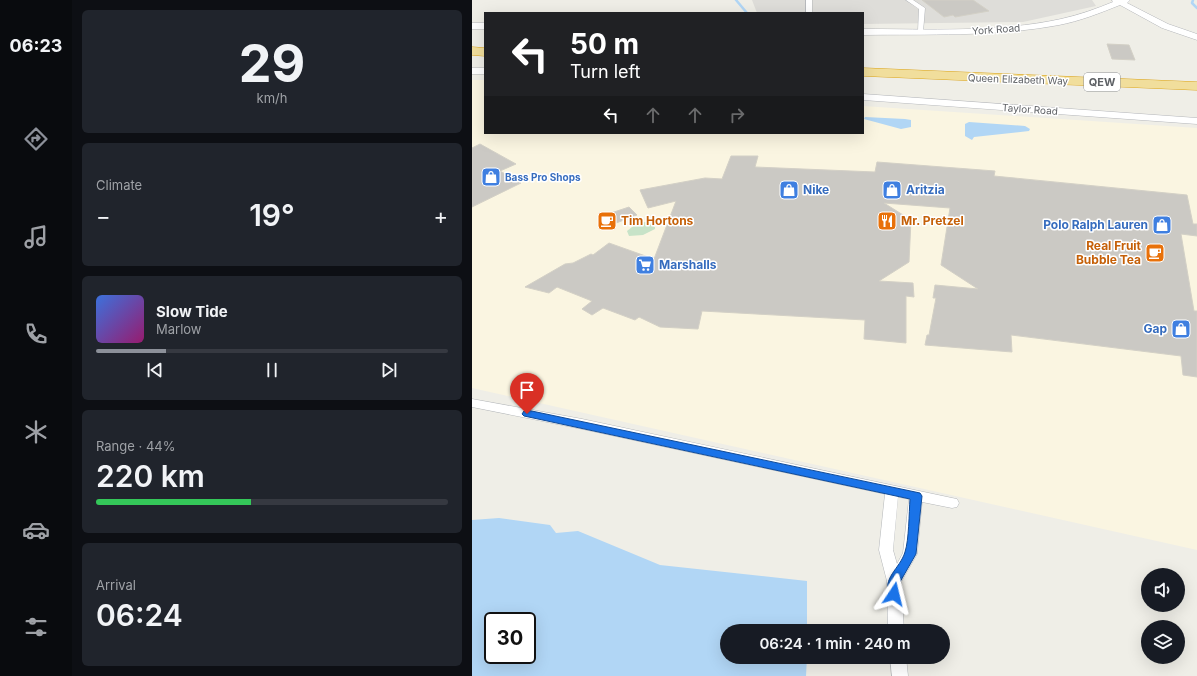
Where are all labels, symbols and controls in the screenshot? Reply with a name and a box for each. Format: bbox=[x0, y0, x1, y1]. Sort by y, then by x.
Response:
street label: York Road bbox=[971, 21, 1021, 37]
text: 50 m bbox=[570, 27, 639, 61]
icon: left bbox=[504, 28, 556, 80]
text: 29 bbox=[239, 32, 305, 95]
text: 06:23 bbox=[10, 35, 62, 56]
text: Turn left bbox=[570, 61, 640, 82]
street label: Queen Elizabeth Way bbox=[968, 71, 1069, 87]
road number: QEW bbox=[1084, 73, 1120, 91]
text: km/h bbox=[257, 90, 287, 106]
street label: Taylor Road bbox=[1002, 101, 1058, 117]
icon: left bbox=[600, 104, 622, 126]
icon: ahead bbox=[642, 104, 664, 126]
icon: ahead bbox=[684, 104, 706, 126]
icon: right bbox=[726, 104, 748, 126]
icon: directions bbox=[22, 125, 50, 153]
shop icon: Bass Pro Shops bbox=[480, 166, 502, 188]
place label: Bass Pro Shops bbox=[505, 171, 581, 183]
text: Climate bbox=[96, 177, 142, 193]
shop icon: Nike bbox=[778, 179, 800, 201]
shop icon: Aritzia bbox=[881, 179, 903, 201]
place label: Nike bbox=[803, 182, 829, 197]
place label: Aritzia bbox=[906, 182, 945, 197]
text: 19° bbox=[249, 197, 295, 233]
text: − bbox=[96, 203, 111, 229]
text: + bbox=[433, 203, 448, 229]
cafe icon: Tim Hortons bbox=[596, 210, 618, 232]
restaurant icon: Mr. Pretzel bbox=[876, 210, 898, 232]
place label: Tim Hortons bbox=[621, 213, 694, 228]
place label: Mr. Pretzel bbox=[901, 213, 964, 228]
shop icon: Polo Ralph Lauren bbox=[1151, 214, 1173, 236]
place label: Polo Ralph Lauren bbox=[1043, 217, 1148, 232]
icon: music bbox=[22, 223, 50, 251]
place label: Real Fruit Bubble Tea bbox=[1076, 238, 1142, 267]
cafe icon: Real Fruit Bubble Tea bbox=[1144, 242, 1166, 264]
supermarket icon: Marshalls bbox=[634, 254, 656, 276]
place label: Marshalls bbox=[659, 257, 717, 272]
text: Slow Tide bbox=[156, 302, 228, 321]
shop icon: Gap bbox=[1170, 318, 1192, 340]
icon: phone bbox=[22, 320, 50, 348]
text: Marlow bbox=[156, 321, 202, 337]
place label: Gap bbox=[1143, 321, 1167, 336]
icon: previous bbox=[144, 359, 166, 381]
icon: pause bbox=[261, 359, 283, 381]
icon: next bbox=[378, 359, 400, 381]
pin bbox=[510, 373, 544, 414]
icon: arrive bbox=[516, 379, 538, 401]
icon: climate bbox=[22, 418, 50, 446]
text: Range · 44% bbox=[96, 438, 175, 454]
text: 220 km bbox=[96, 458, 205, 494]
icon: car bbox=[22, 516, 50, 544]
map controls bbox=[1141, 568, 1185, 664]
button: sound bbox=[1141, 568, 1185, 612]
position arrow bbox=[873, 573, 915, 615]
text: Arrival bbox=[96, 577, 136, 593]
text: 06:24 bbox=[96, 597, 183, 633]
speed limit sign: 30 bbox=[484, 612, 536, 664]
icon: filters bbox=[22, 613, 50, 641]
button: layers bbox=[1141, 620, 1185, 664]
text: 06:24 · 1 min · 240 m bbox=[759, 634, 911, 653]

